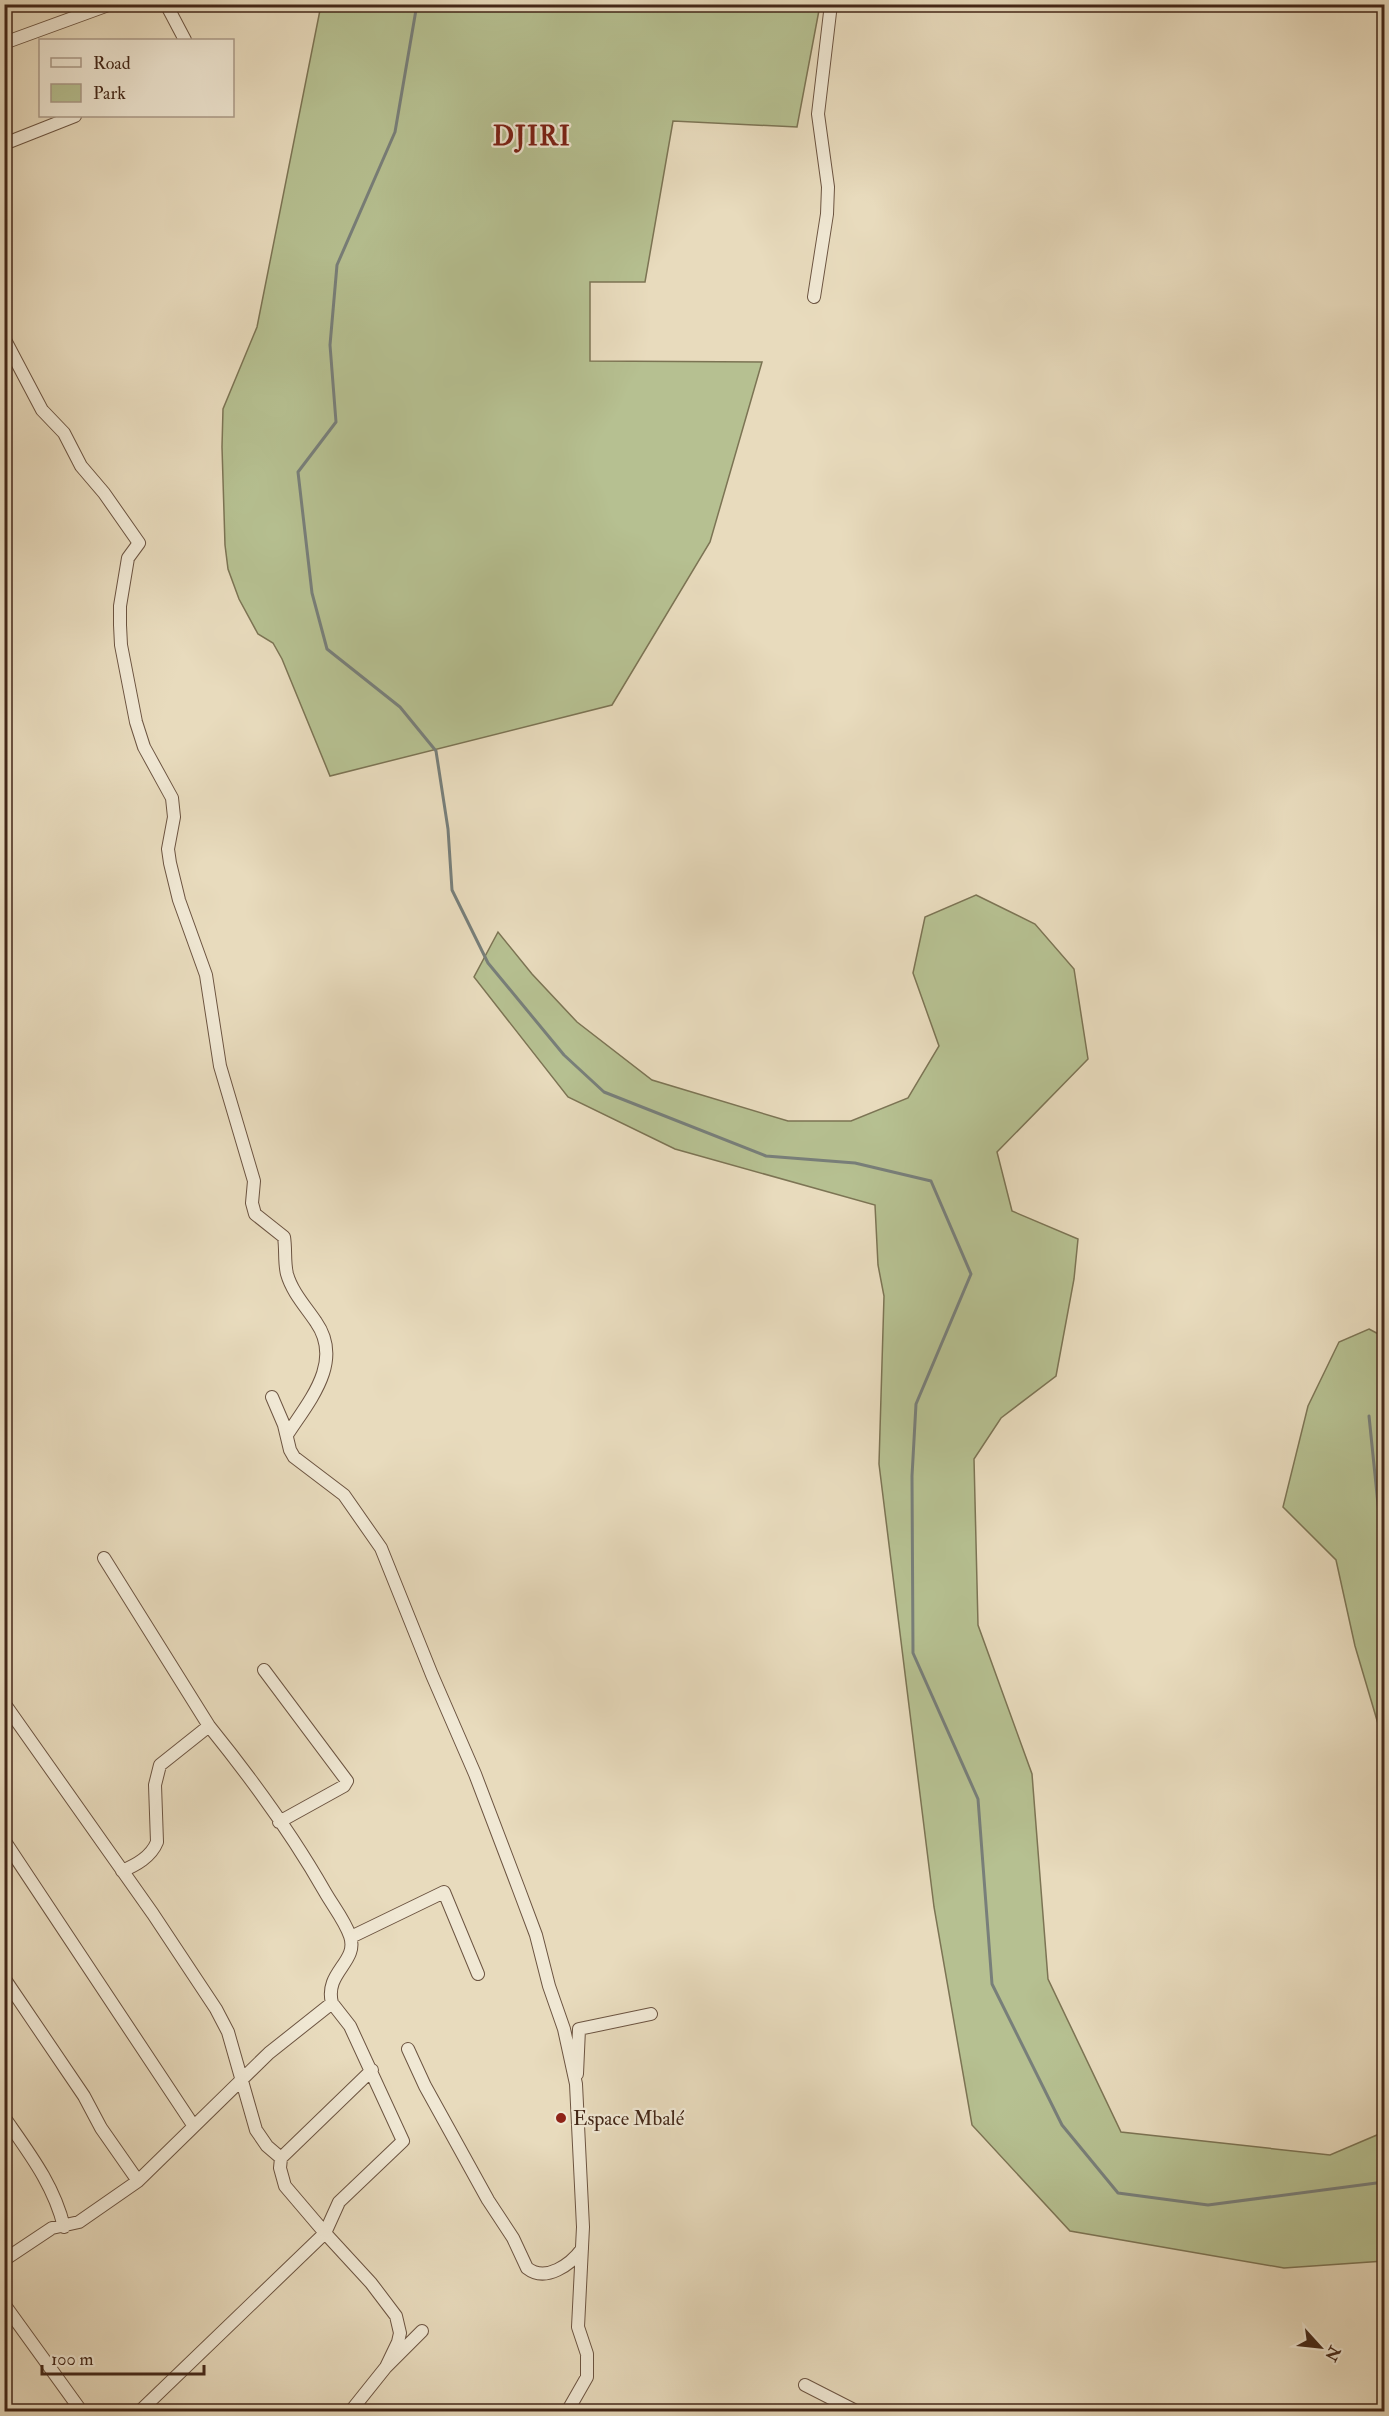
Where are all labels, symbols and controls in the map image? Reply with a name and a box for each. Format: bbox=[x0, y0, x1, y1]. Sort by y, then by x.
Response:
legend bbox=[39, 39, 234, 117]
text: Road bbox=[93, 52, 131, 75]
text: Park bbox=[93, 82, 126, 105]
district label: DJIRI bbox=[493, 121, 571, 153]
place label: Espace Mbalé bbox=[573, 2106, 685, 2132]
marker: Espace Mbalé bbox=[554, 2111, 568, 2125]
north arrow bbox=[1290, 2317, 1350, 2377]
scale bar bbox=[42, 2338, 204, 2376]
text: N bbox=[1320, 2342, 1345, 2365]
text: 100 m bbox=[51, 2348, 94, 2371]

